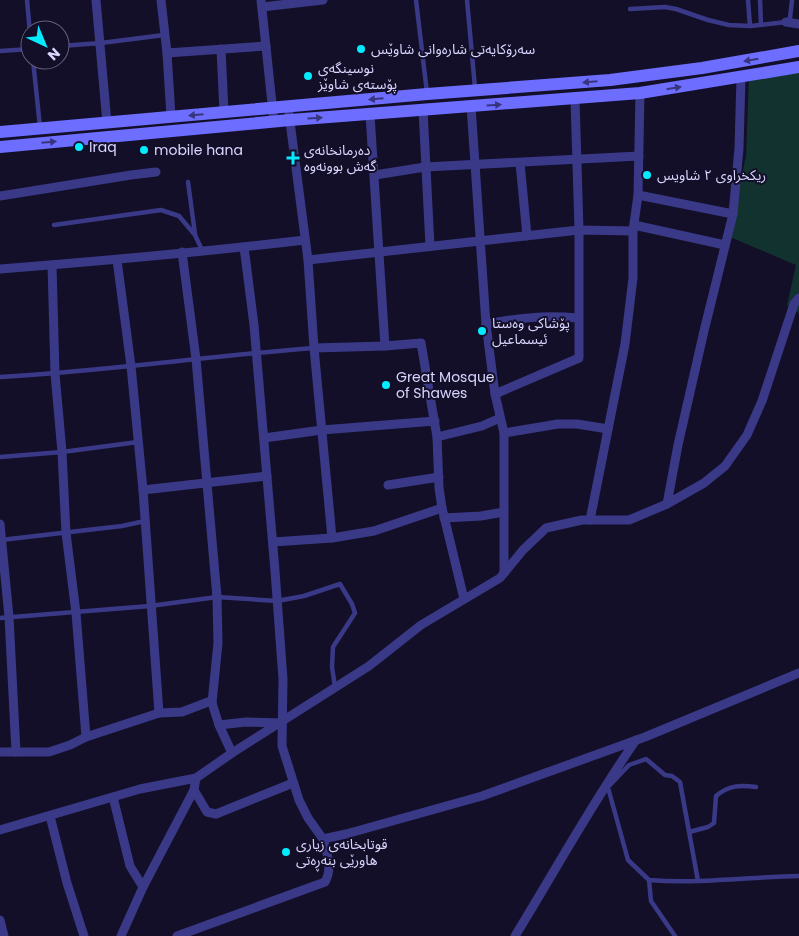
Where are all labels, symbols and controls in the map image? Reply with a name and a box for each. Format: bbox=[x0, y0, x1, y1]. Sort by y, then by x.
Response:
north arrow bbox=[20, 20, 70, 70]
place label: سەرۆکایەتی شارەوانی شاوێس bbox=[371, 39, 535, 59]
marker: سەرۆکایەتی شارەوانی شاوێس bbox=[355, 43, 367, 55]
text: N bbox=[43, 44, 65, 65]
one-way arrow bbox=[743, 56, 759, 64]
place label: نوسینگەی پۆستەی شاوێز bbox=[317, 58, 397, 94]
marker: نوسینگەی پۆستەی شاوێز bbox=[302, 70, 314, 82]
one-way arrow bbox=[582, 78, 598, 86]
one-way arrow bbox=[666, 84, 682, 92]
one-way arrow bbox=[367, 95, 383, 103]
one-way arrow bbox=[487, 100, 503, 108]
one-way arrow bbox=[188, 111, 204, 119]
one-way arrow bbox=[307, 114, 323, 122]
place label: Iraq bbox=[89, 137, 117, 157]
one-way arrow bbox=[41, 138, 57, 146]
place label: mobile hana bbox=[154, 140, 243, 160]
place label: دەرمانخانەی گەش بوونەوە bbox=[304, 140, 377, 176]
marker: Iraq bbox=[73, 141, 85, 153]
marker: mobile hana bbox=[138, 144, 150, 156]
marker: دەرمانخانەی گەش بوونەوە bbox=[286, 151, 300, 165]
place label: ريكخراوى ۲ شاويس bbox=[657, 165, 766, 185]
marker: ريكخراوى ۲ شاويس bbox=[641, 169, 653, 181]
place label: پۆشاکی وەستا ئیسماعیل bbox=[492, 313, 570, 349]
marker: پۆشاکی وەستا ئیسماعیل bbox=[476, 325, 488, 337]
place label: Great Mosque of Shawes bbox=[396, 367, 495, 403]
marker: Great Mosque of Shawes bbox=[380, 379, 392, 391]
place label: قوتابخانەی زیاری هاورێی بنەڕەتی bbox=[296, 834, 388, 872]
marker: قوتابخانەی زیاری هاورێی بنەڕەتی bbox=[280, 846, 292, 858]

